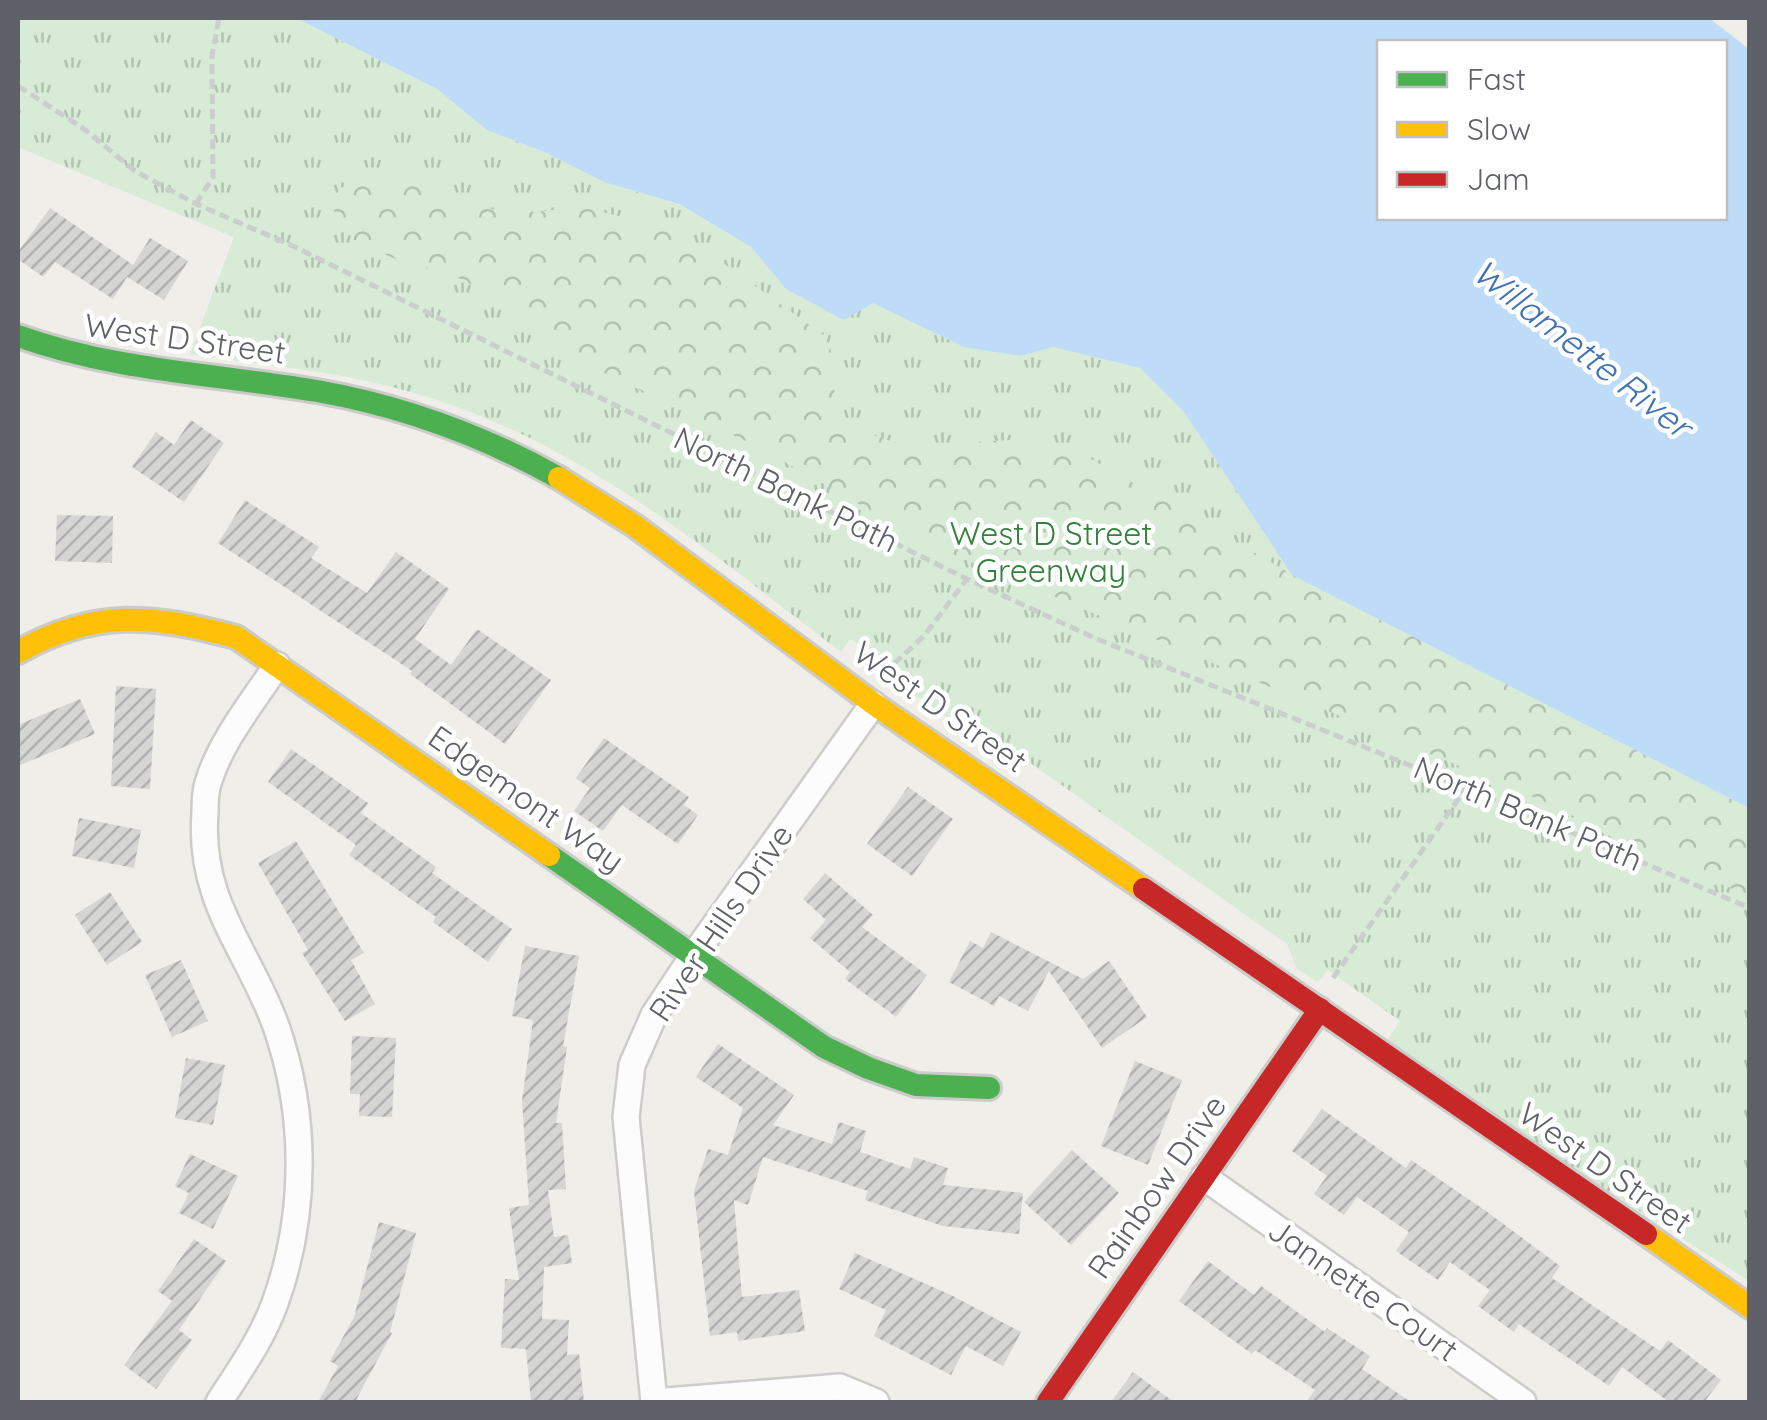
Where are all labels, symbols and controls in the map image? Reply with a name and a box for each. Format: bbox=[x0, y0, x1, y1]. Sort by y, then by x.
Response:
legend bbox=[1377, 40, 1727, 220]
text: Fast bbox=[1467, 60, 1526, 98]
text: Slow bbox=[1467, 110, 1531, 148]
text: Jam bbox=[1467, 160, 1530, 198]
water label: Willamette River bbox=[1464, 249, 1704, 450]
street label: West D Street bbox=[82, 304, 288, 372]
street label: North Bank Path bbox=[668, 418, 905, 561]
park label: West D Street Greenway bbox=[950, 513, 1152, 590]
street label: West D Street bbox=[846, 632, 1035, 781]
street label: Edgemont Way bbox=[421, 716, 632, 880]
street label: North Bank Path bbox=[1408, 747, 1649, 879]
street label: River Hills Drive bbox=[639, 816, 801, 1029]
street label: Rainbow Drive bbox=[1078, 1087, 1234, 1286]
street label: West D Street bbox=[1511, 1093, 1700, 1242]
street label: Jannette Court bbox=[1261, 1209, 1466, 1369]

